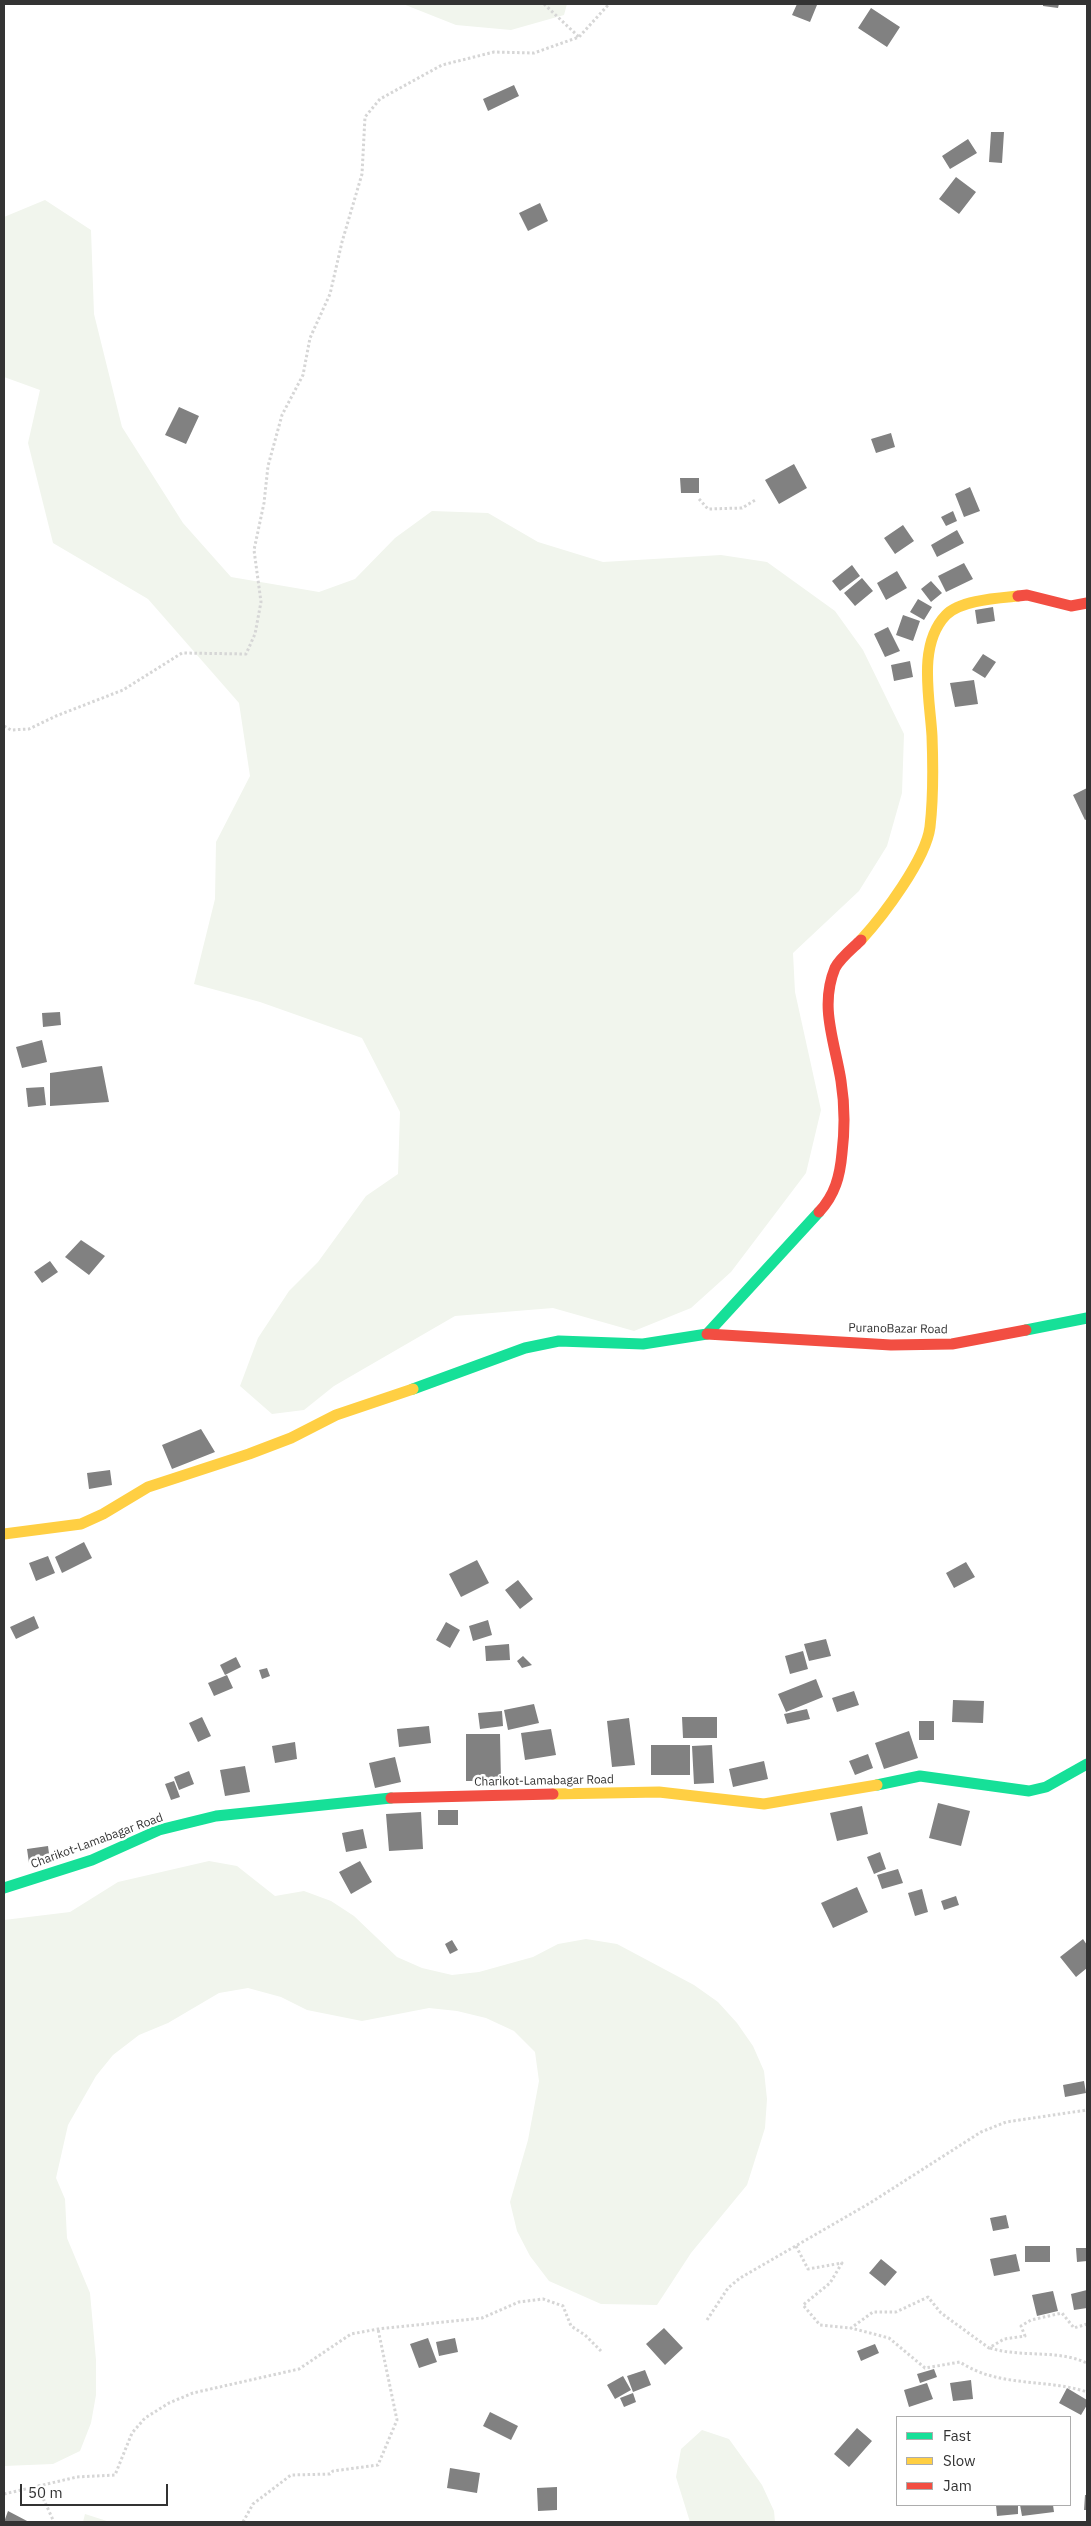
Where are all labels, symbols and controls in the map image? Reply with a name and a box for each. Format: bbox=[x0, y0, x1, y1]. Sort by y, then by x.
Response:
street label: PuranoBazar Road bbox=[848, 1321, 948, 1337]
street label: Charikot-Lamabagar Road bbox=[474, 1773, 614, 1789]
street label: Charikot-Lamabagar Road bbox=[29, 1810, 165, 1872]
legend bbox=[896, 2416, 1071, 2506]
text: Fast bbox=[943, 2426, 971, 2445]
text: Slow bbox=[943, 2451, 976, 2470]
scale bar bbox=[22, 2474, 170, 2506]
text: Jam bbox=[943, 2476, 972, 2495]
text: 50 m bbox=[28, 2483, 63, 2502]

